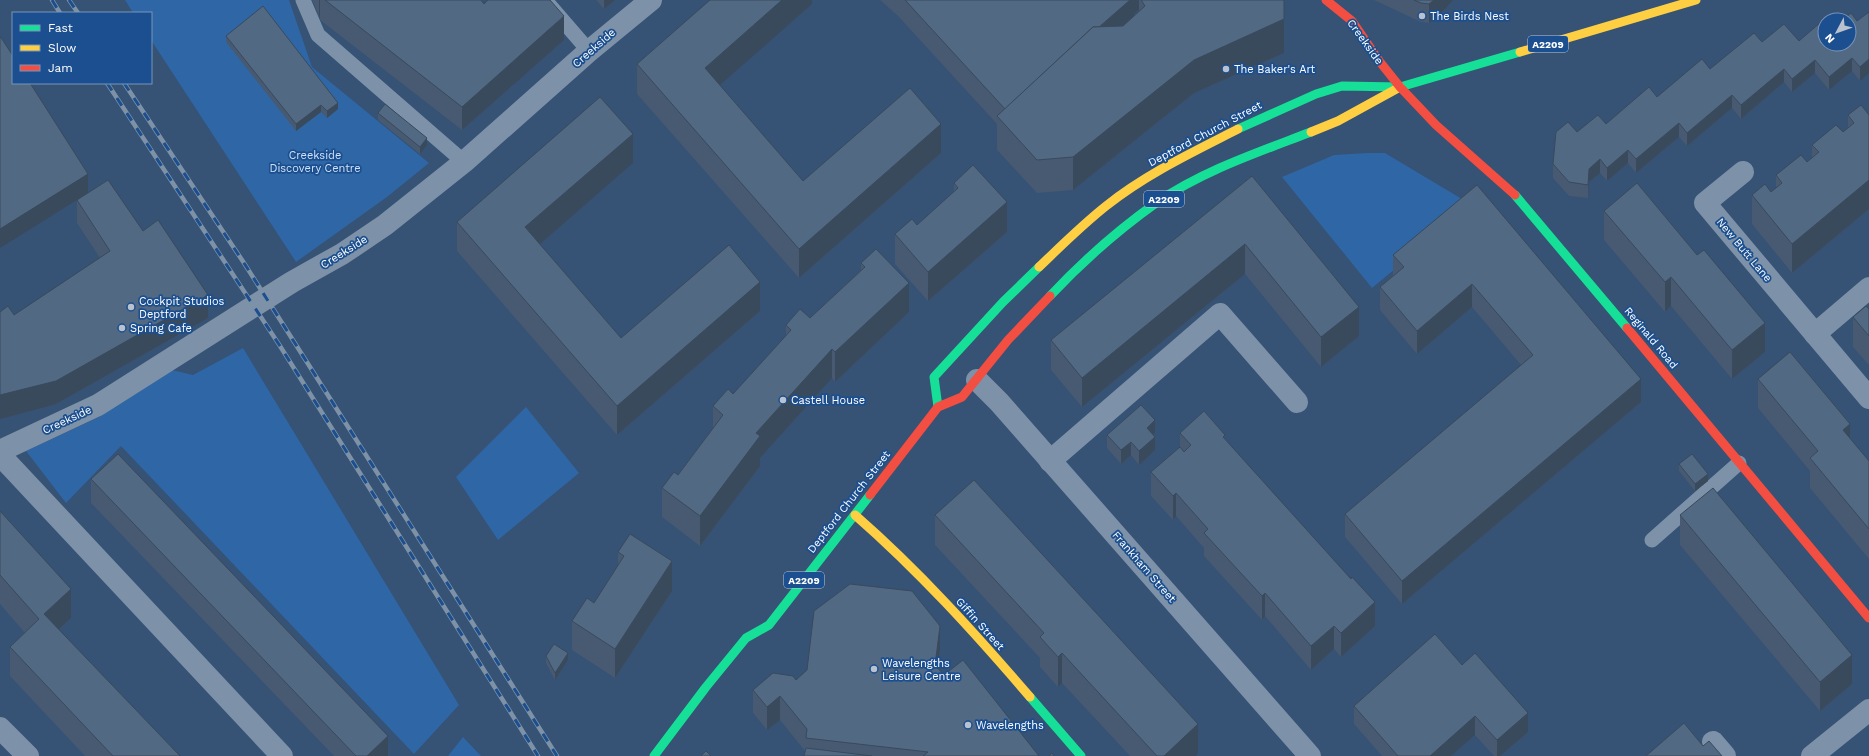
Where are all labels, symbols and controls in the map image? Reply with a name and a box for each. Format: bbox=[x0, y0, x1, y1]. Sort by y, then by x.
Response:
place label: The Birds Nest bbox=[1430, 10, 1509, 23]
marker: The Birds Nest bbox=[1417, 11, 1427, 21]
legend bbox=[12, 12, 152, 84]
north arrow bbox=[1817, 12, 1857, 52]
street label: Creekside bbox=[1344, 17, 1386, 67]
text: Fast bbox=[48, 21, 73, 35]
street label: Creekside bbox=[570, 26, 618, 70]
text: N bbox=[1822, 31, 1837, 46]
road number: A2209 bbox=[1528, 36, 1568, 52]
text: Slow bbox=[48, 41, 76, 55]
text: Jam bbox=[48, 61, 73, 75]
place label: The Baker's Art bbox=[1234, 63, 1316, 76]
marker: The Baker's Art bbox=[1221, 64, 1231, 74]
street label: Deptford Church Street bbox=[1146, 98, 1264, 169]
park label: Creekside Discovery Centre bbox=[270, 149, 360, 175]
road number: A2209 bbox=[1144, 191, 1184, 207]
street label: New Butt Lane bbox=[1714, 216, 1774, 284]
street label: Creekside bbox=[318, 233, 370, 271]
place label: Cockpit Studios Deptford bbox=[139, 295, 225, 321]
marker: Cockpit Studios Deptford bbox=[126, 302, 136, 312]
street label: Reginald Road bbox=[1622, 305, 1680, 371]
place label: Spring Cafe bbox=[130, 322, 192, 335]
marker: Spring Cafe bbox=[117, 323, 127, 333]
place label: Castell House bbox=[791, 394, 865, 407]
marker: Castell House bbox=[778, 395, 788, 405]
street label: Creekside bbox=[40, 403, 94, 437]
street label: Deptford Church Street bbox=[805, 448, 893, 556]
street label: Frankham Street bbox=[1109, 529, 1179, 606]
road number: A2209 bbox=[784, 572, 824, 588]
street label: Giffin Street bbox=[953, 595, 1007, 653]
place label: Wavelengths Leisure Centre bbox=[882, 657, 961, 683]
marker: Wavelengths Leisure Centre bbox=[869, 664, 879, 674]
place label: Wavelengths bbox=[976, 719, 1044, 732]
marker: Wavelengths bbox=[963, 720, 973, 730]

